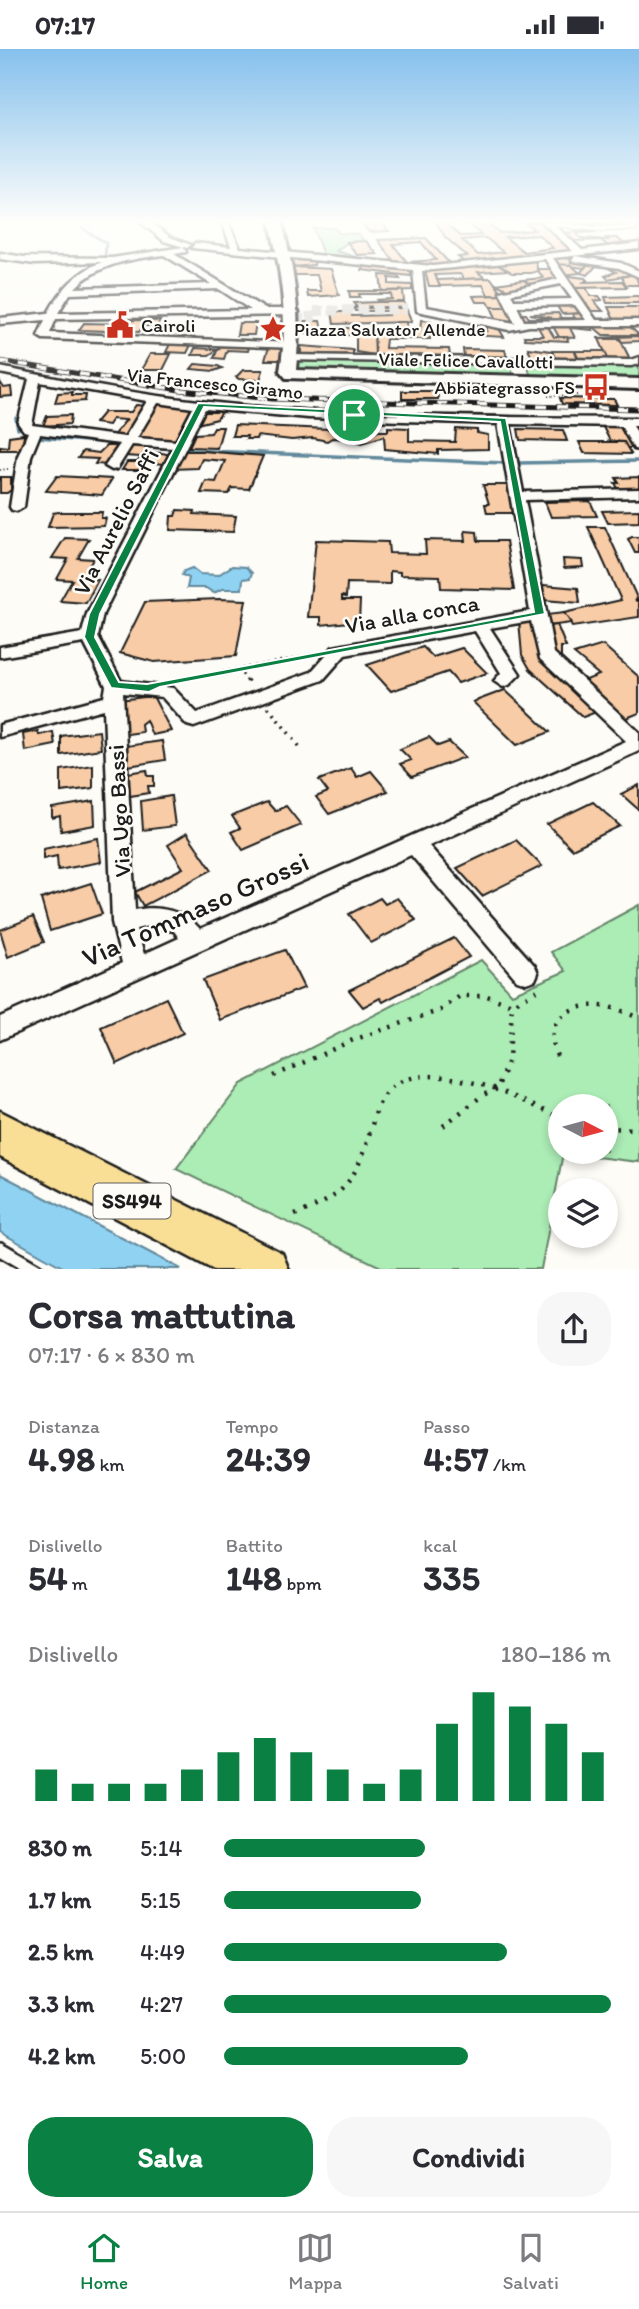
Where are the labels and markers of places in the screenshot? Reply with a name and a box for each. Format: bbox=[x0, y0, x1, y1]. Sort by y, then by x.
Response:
public building icon: Cairoli bbox=[105, 310, 135, 340]
place label: Cairoli bbox=[141, 314, 195, 337]
place icon: Piazza Salvator Allende bbox=[258, 314, 288, 344]
place label: Piazza Salvator Allende bbox=[294, 318, 486, 341]
bus stop icon: Abbiategrasso FS bbox=[581, 372, 611, 402]
place label: Abbiategrasso FS bbox=[434, 376, 575, 399]
pin bbox=[324, 385, 384, 445]

